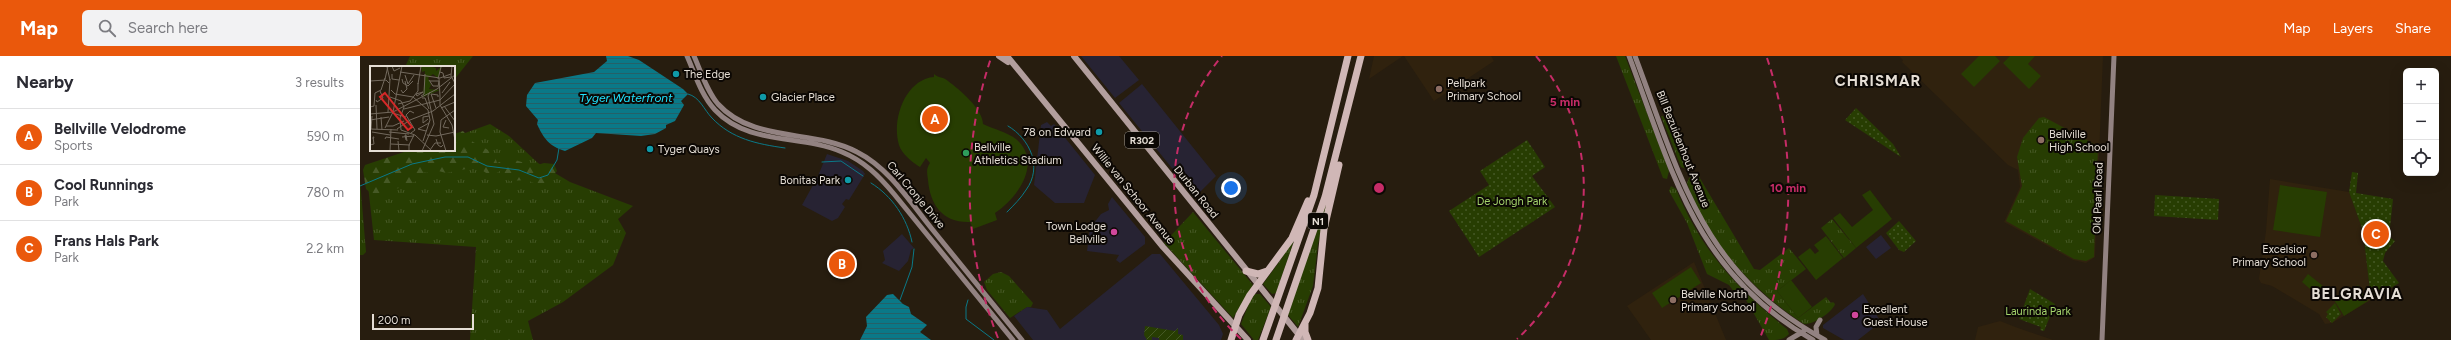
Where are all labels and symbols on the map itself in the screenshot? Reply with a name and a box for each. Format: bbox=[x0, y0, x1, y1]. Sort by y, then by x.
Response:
inset map bbox=[370, 66, 455, 151]
place label: The Edge bbox=[684, 68, 730, 81]
marker: The Edge bbox=[671, 69, 681, 79]
district label: CHRISMAR bbox=[1835, 72, 1921, 90]
place label: Pellpark Primary School bbox=[1447, 77, 1521, 103]
marker: Pellpark Primary School bbox=[1434, 84, 1444, 94]
street label: Bill Bezuidenhout Avenue bbox=[1654, 89, 1712, 209]
water label: Tyger Waterfront bbox=[579, 91, 673, 105]
place label: Glacier Place bbox=[771, 91, 835, 104]
marker: Glacier Place bbox=[758, 92, 768, 102]
text: 5 min bbox=[1550, 95, 1580, 109]
pin: A bbox=[922, 104, 948, 134]
place label: 78 on Edward bbox=[1023, 126, 1091, 139]
marker: 78 on Edward bbox=[1094, 127, 1104, 137]
place label: Bellville High School bbox=[2049, 128, 2109, 154]
road number: R302 bbox=[1125, 132, 1159, 148]
marker: Bellville High School bbox=[2036, 135, 2046, 145]
place label: Bellville Athletics Stadium bbox=[974, 141, 1062, 167]
street label: Willie van Schoor Avenue bbox=[1089, 142, 1177, 246]
place label: Tyger Quays bbox=[658, 143, 720, 156]
marker: Tyger Quays bbox=[645, 144, 655, 154]
marker: Bellville Athletics Stadium bbox=[961, 148, 971, 158]
street label: Carl Cronje Drive bbox=[884, 159, 948, 231]
street label: Old Paarl Road bbox=[2090, 162, 2106, 234]
street label: Durban Road bbox=[1171, 163, 1221, 221]
place label: Bonitas Park bbox=[780, 174, 841, 187]
marker: Bonitas Park bbox=[843, 175, 853, 185]
your location bbox=[1221, 178, 1241, 198]
centre of rings bbox=[1372, 181, 1386, 195]
text: 10 min bbox=[1770, 181, 1806, 195]
park label: De Jongh Park bbox=[1477, 195, 1548, 208]
road number: N1 bbox=[1308, 213, 1328, 229]
pin: C bbox=[2363, 219, 2389, 249]
place label: Town Lodge Bellville bbox=[1046, 220, 1106, 246]
marker: Town Lodge Bellville bbox=[1109, 227, 1119, 237]
place label: Excelsior Primary School bbox=[2232, 243, 2306, 269]
pin: B bbox=[829, 249, 855, 279]
marker: Excelsior Primary School bbox=[2309, 250, 2319, 260]
district label: BELGRAVIA bbox=[2311, 285, 2403, 303]
place label: Belville North Primary School bbox=[1681, 288, 1755, 314]
marker: Belville North Primary School bbox=[1668, 295, 1678, 305]
place label: Excellent Guest House bbox=[1863, 303, 1927, 329]
park label: Laurinda Park bbox=[2005, 305, 2071, 318]
marker: Excellent Guest House bbox=[1850, 310, 1860, 320]
scale bar bbox=[372, 312, 474, 331]

